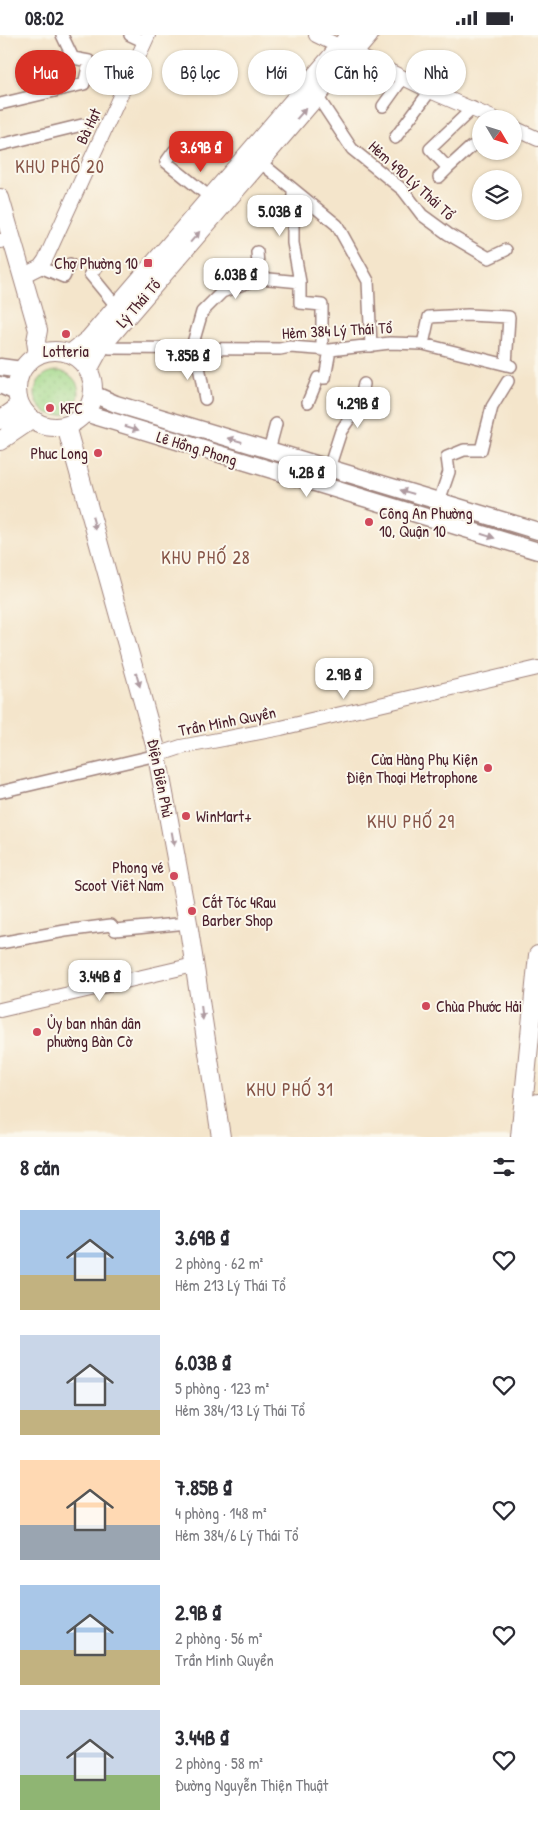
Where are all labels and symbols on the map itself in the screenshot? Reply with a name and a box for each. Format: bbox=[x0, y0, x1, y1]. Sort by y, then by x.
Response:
street label: Bà Hạt bbox=[70, 104, 106, 148]
one-way arrow bbox=[296, 108, 307, 121]
north arrow bbox=[472, 110, 522, 160]
pin: 3.69B ₫ bbox=[155, 131, 247, 173]
street label: Hẻm 490 Lý Thái Tổ bbox=[364, 135, 460, 225]
district label: KHU PHỐ 20 bbox=[15, 154, 105, 179]
pin: 5.03B ₫ bbox=[234, 195, 326, 237]
one-way arrow bbox=[189, 231, 200, 243]
place label: Chợ Phường 10 bbox=[54, 252, 138, 274]
marker: Chợ Phường 10 bbox=[142, 257, 154, 269]
pin: 6.03B ₫ bbox=[190, 257, 282, 300]
street label: Lý Thái Tổ bbox=[111, 273, 166, 332]
street label: Hẻm 384 Lý Thái Tổ bbox=[281, 316, 393, 344]
marker: Lotteria bbox=[60, 328, 72, 340]
pin: 7.85B ₫ bbox=[142, 339, 234, 381]
place label: Lotteria bbox=[43, 340, 89, 362]
pin: 4.29B ₫ bbox=[312, 387, 404, 429]
place label: KFC bbox=[60, 397, 83, 419]
marker: KFC bbox=[44, 402, 56, 414]
one-way arrow bbox=[125, 424, 140, 432]
street label: Lê Hồng Phong bbox=[154, 425, 240, 471]
one-way arrow bbox=[228, 435, 243, 443]
place label: Phuc Long bbox=[31, 442, 88, 464]
marker: Phuc Long bbox=[92, 447, 104, 459]
pin: 4.2B ₫ bbox=[266, 455, 348, 498]
one-way arrow bbox=[400, 488, 415, 496]
place label: Công An Phường 10, Quận 10 bbox=[379, 502, 473, 542]
one-way arrow bbox=[91, 516, 99, 531]
marker: Công An Phường 10, Quận 10 bbox=[363, 516, 375, 528]
one-way arrow bbox=[481, 532, 496, 540]
district label: KHU PHỐ 28 bbox=[161, 545, 251, 570]
pin: 2.9B ₫ bbox=[303, 657, 385, 700]
one-way arrow bbox=[134, 673, 142, 688]
street label: Trần Minh Quyền bbox=[176, 701, 278, 741]
street label: Điện Biên Phủ bbox=[143, 737, 179, 820]
place label: Cửa Hàng Phụ Kiện Điện Thoại Metrophone bbox=[347, 748, 479, 788]
marker: Cửa Hàng Phụ Kiện Điện Thoại Metrophone bbox=[482, 762, 494, 774]
place label: WinMart+ bbox=[196, 805, 252, 827]
district label: KHU PHỐ 29 bbox=[367, 809, 455, 834]
marker: WinMart+ bbox=[180, 810, 192, 822]
one-way arrow bbox=[169, 831, 177, 846]
place label: Phong vé Scoot Viêt Nam bbox=[75, 856, 165, 896]
marker: Phong vé Scoot Viêt Nam bbox=[168, 870, 180, 882]
place label: Cắt Tóc 4Rau Barber Shop bbox=[202, 891, 277, 931]
marker: Cắt Tóc 4Rau Barber Shop bbox=[186, 905, 198, 917]
pin: 3.44B ₫ bbox=[54, 959, 146, 1002]
place label: Chùa Phước Hải bbox=[436, 995, 522, 1017]
marker: Chùa Phước Hải bbox=[420, 1000, 432, 1012]
one-way arrow bbox=[198, 1005, 206, 1021]
place label: Ủy ban nhân dân phường Bàn Cờ bbox=[47, 1012, 141, 1052]
marker: Ủy ban nhân dân phường Bàn Cờ bbox=[31, 1026, 43, 1038]
district label: KHU PHỐ 31 bbox=[246, 1077, 334, 1102]

